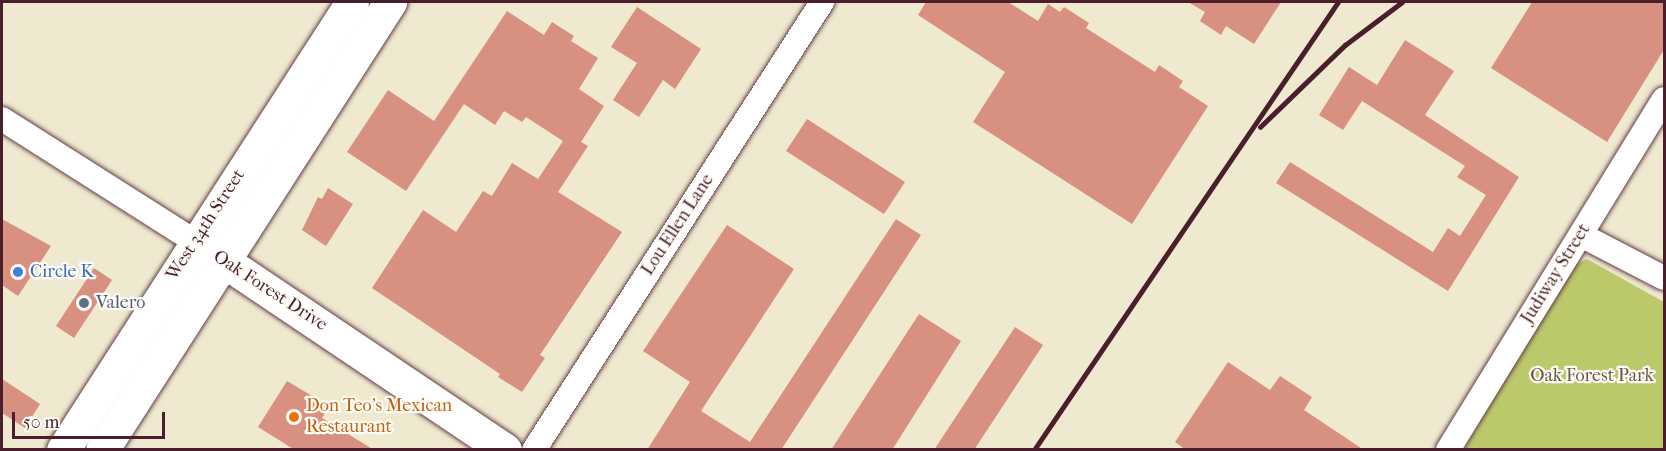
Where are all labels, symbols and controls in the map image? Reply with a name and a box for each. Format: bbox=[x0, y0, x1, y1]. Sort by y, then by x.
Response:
street label: West 34th Street bbox=[162, 165, 250, 285]
street label: Lou Ellen Lane bbox=[637, 170, 719, 280]
street label: Judiway Street bbox=[1517, 220, 1595, 328]
street label: Oak Forest Drive bbox=[209, 246, 331, 336]
place label: Circle K bbox=[30, 261, 93, 283]
marker: Circle K bbox=[11, 265, 25, 279]
place label: Valero bbox=[96, 292, 145, 314]
marker: Valero bbox=[77, 296, 91, 310]
park label: Oak Forest Park bbox=[1530, 365, 1654, 387]
place label: Don Teo's Mexican Restaurant bbox=[306, 396, 452, 438]
scale bar bbox=[15, 400, 168, 438]
marker: Don Teo's Mexican Restaurant bbox=[287, 410, 301, 424]
text: 50 m bbox=[23, 412, 59, 433]

